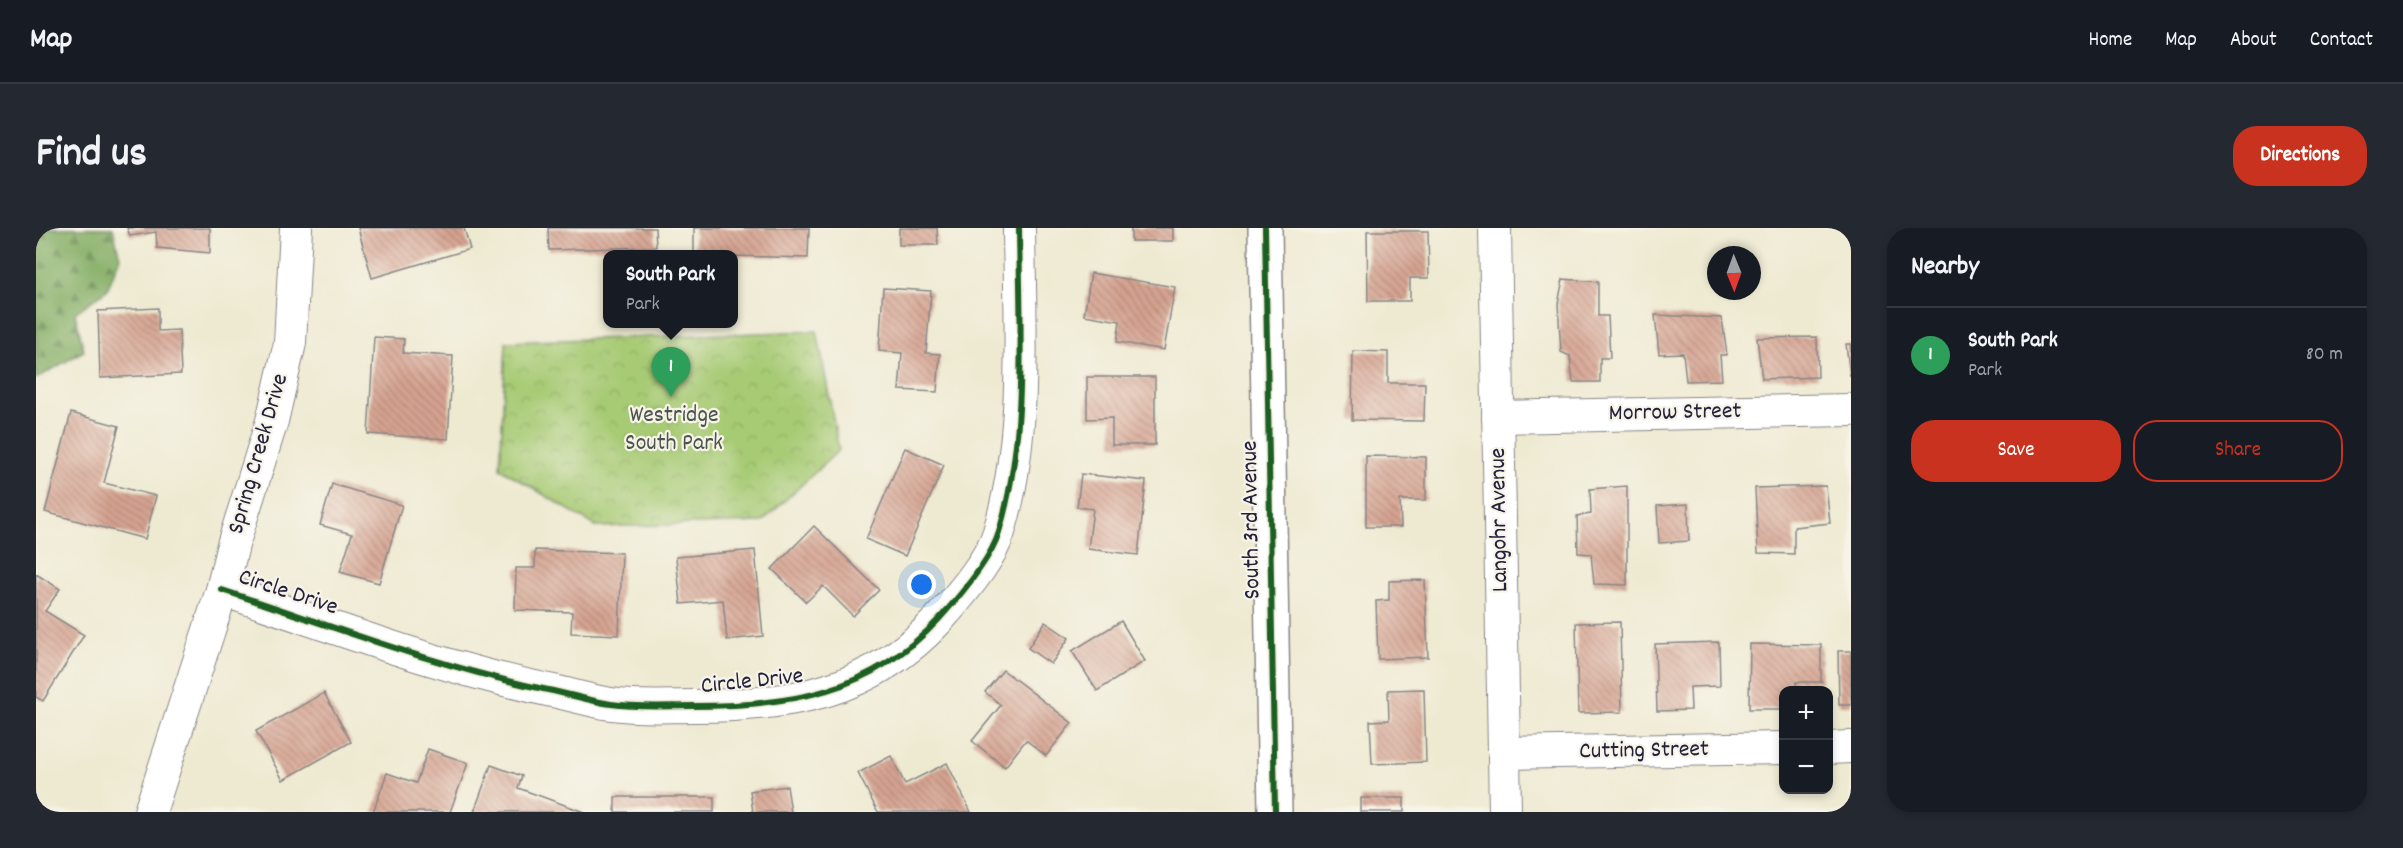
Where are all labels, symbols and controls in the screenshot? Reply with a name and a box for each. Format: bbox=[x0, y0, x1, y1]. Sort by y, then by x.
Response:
text: Map bbox=[30, 21, 72, 61]
text: Home bbox=[2088, 26, 2132, 56]
text: Map bbox=[2165, 26, 2197, 56]
text: About bbox=[2230, 26, 2277, 56]
text: Contact bbox=[2310, 26, 2373, 56]
text: Find us bbox=[36, 126, 147, 186]
button: Directions bbox=[2233, 126, 2367, 186]
north arrow bbox=[1707, 246, 1761, 300]
text: Nearby bbox=[1911, 249, 1979, 286]
popup bbox=[603, 250, 738, 328]
text: South Park bbox=[626, 260, 715, 291]
text: Park bbox=[626, 291, 660, 319]
text: South Park bbox=[1968, 326, 2058, 357]
text: 1 bbox=[1928, 341, 1933, 369]
text: 80 m bbox=[2306, 341, 2343, 369]
pin: 1 bbox=[652, 348, 690, 397]
text: Park bbox=[1968, 357, 2002, 385]
street label: Spring Creek Drive bbox=[220, 370, 298, 538]
street label: Morrow Street bbox=[1608, 395, 1742, 431]
park label: Westridge South Park bbox=[625, 399, 723, 461]
button: Save bbox=[1911, 420, 2121, 482]
button: Share bbox=[2133, 420, 2343, 482]
street label: South 3rd Avenue bbox=[1234, 440, 1270, 600]
street label: Langohr Avenue bbox=[1482, 448, 1518, 592]
street label: Circle Drive bbox=[234, 561, 342, 625]
your location bbox=[907, 570, 936, 599]
street label: Circle Drive bbox=[699, 660, 805, 704]
map controls bbox=[1779, 686, 1833, 794]
button: + bbox=[1779, 686, 1833, 740]
street label: Cutting Street bbox=[1579, 733, 1709, 769]
button: − bbox=[1779, 740, 1833, 794]

